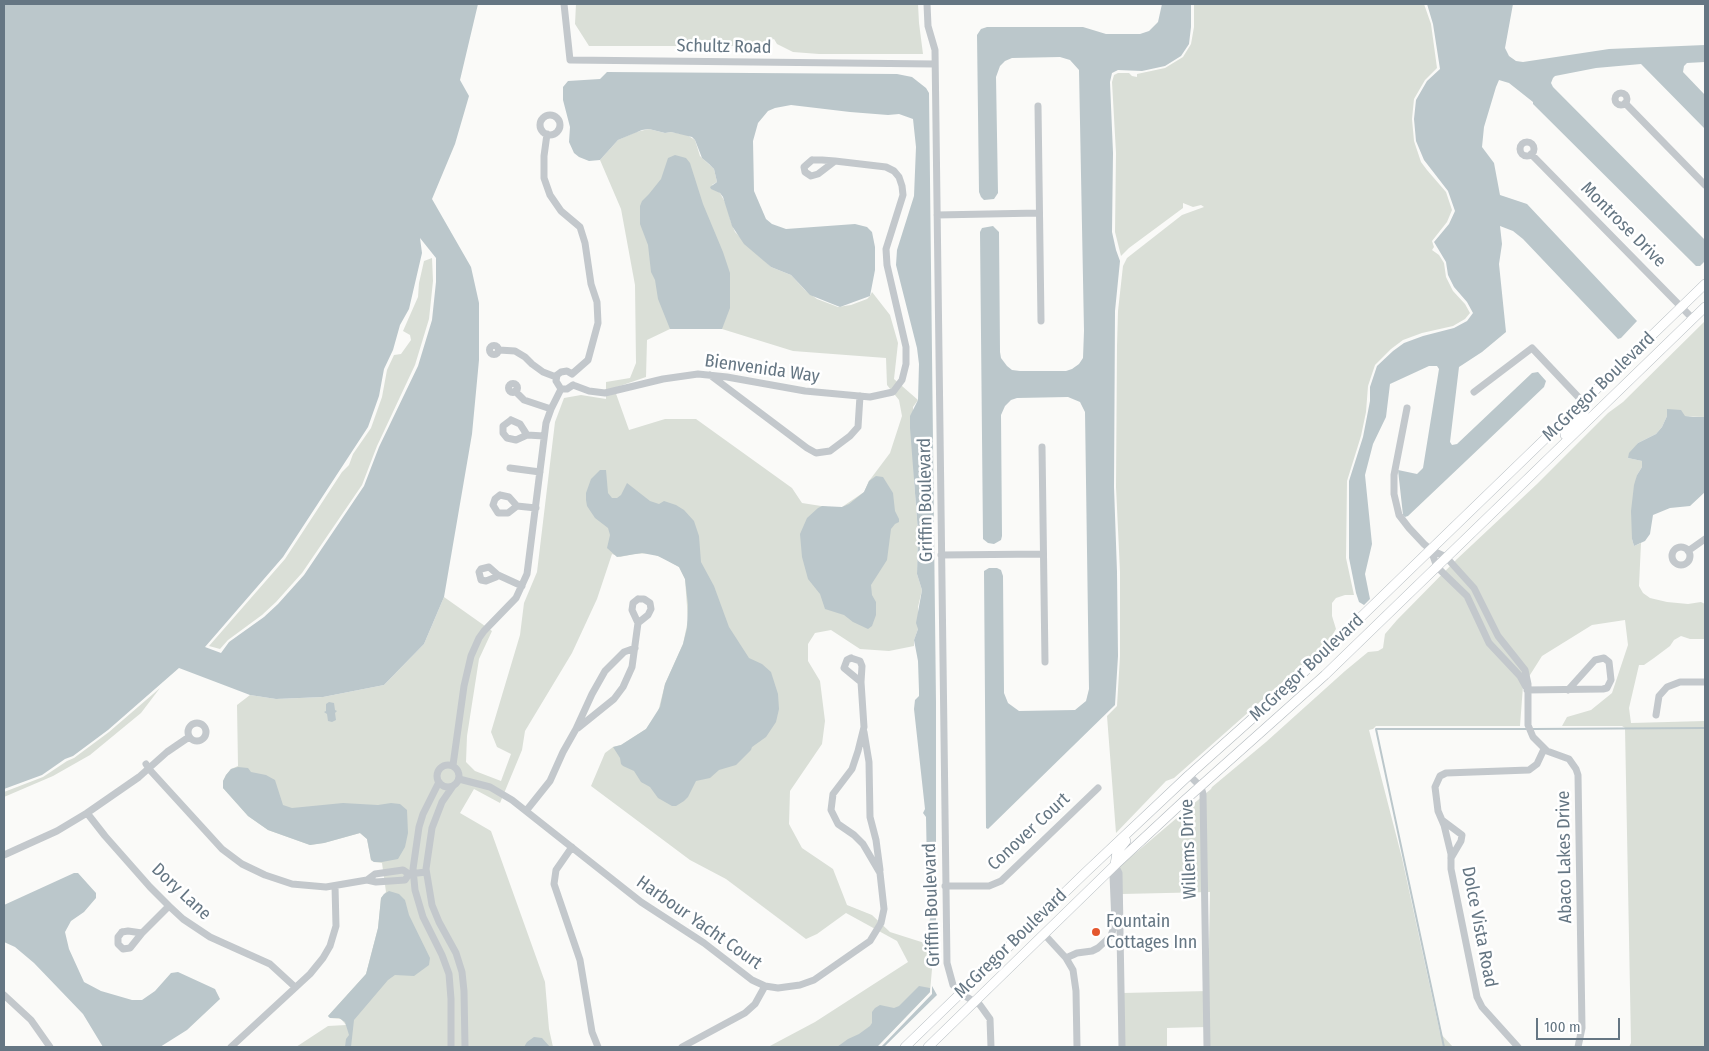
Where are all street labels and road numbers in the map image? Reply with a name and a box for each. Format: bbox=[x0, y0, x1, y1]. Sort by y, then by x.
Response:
street label: Schultz Road bbox=[676, 35, 772, 59]
street label: Montrose Drive bbox=[1576, 178, 1670, 272]
street label: McGregor Boulevard bbox=[1538, 328, 1660, 446]
street label: Bienvenida Way bbox=[703, 350, 821, 388]
street label: Griffin Boulevard bbox=[914, 438, 938, 562]
street label: McGregor Boulevard bbox=[1246, 610, 1368, 726]
street label: Conover Court bbox=[983, 789, 1075, 875]
street label: Abaco Lakes Drive bbox=[1553, 791, 1577, 923]
street label: Willems Drive bbox=[1176, 799, 1202, 899]
street label: Griffin Boulevard bbox=[919, 843, 945, 967]
street label: Dory Lane bbox=[147, 859, 215, 925]
street label: Dolce Vista Road bbox=[1457, 865, 1501, 989]
street label: Harbour Yacht Court bbox=[632, 872, 766, 974]
street label: McGregor Boulevard bbox=[950, 885, 1072, 1003]

